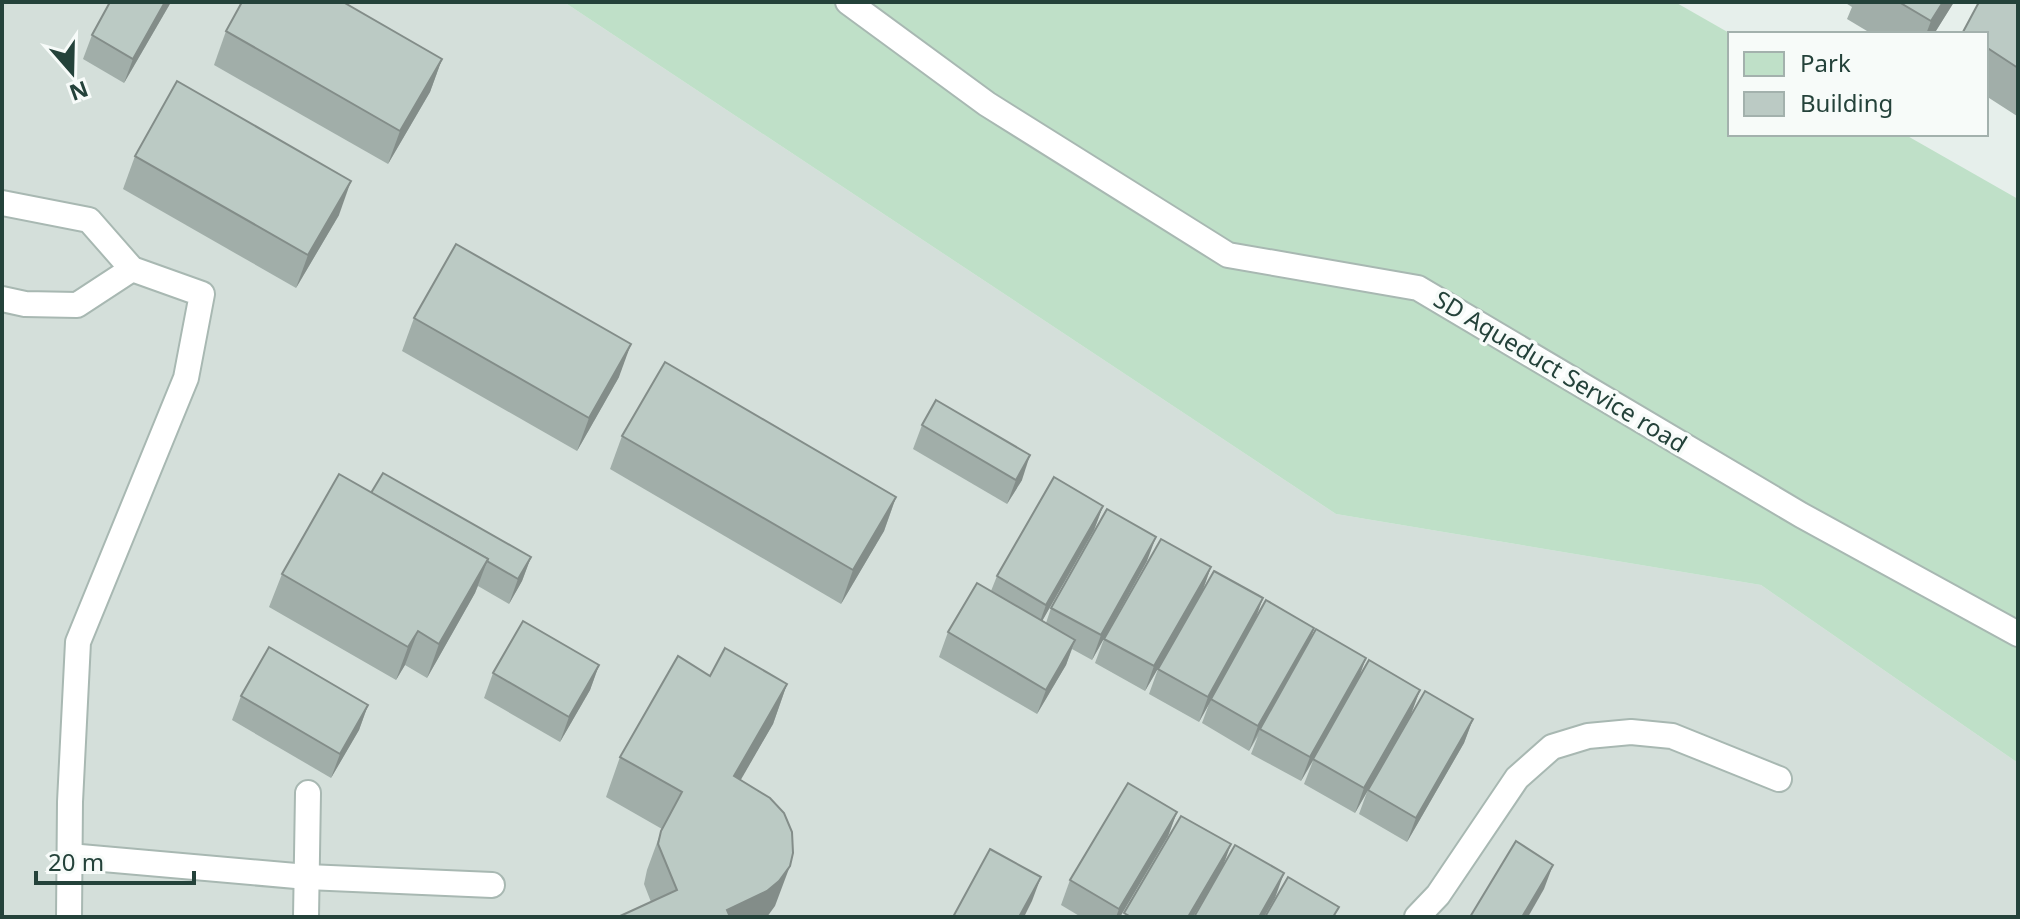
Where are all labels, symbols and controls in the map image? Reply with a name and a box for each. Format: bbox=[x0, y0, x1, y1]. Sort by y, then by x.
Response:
north arrow bbox=[32, 32, 112, 112]
legend bbox=[1728, 32, 1988, 136]
text: Park bbox=[1800, 46, 1851, 79]
text: N bbox=[66, 75, 93, 109]
text: Building bbox=[1800, 86, 1893, 119]
street label: SD Aqueduct Service road bbox=[1428, 282, 1694, 460]
scale bar bbox=[36, 835, 194, 885]
text: 20 m bbox=[48, 845, 104, 878]

